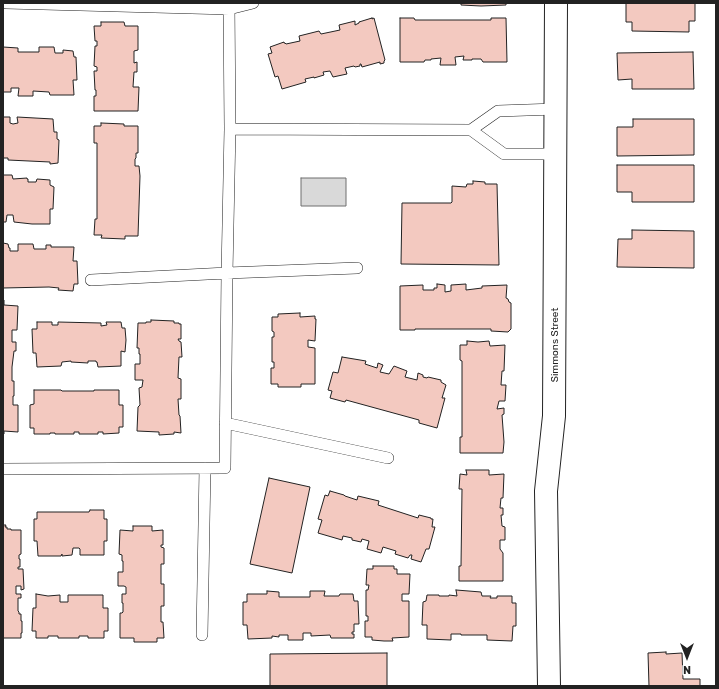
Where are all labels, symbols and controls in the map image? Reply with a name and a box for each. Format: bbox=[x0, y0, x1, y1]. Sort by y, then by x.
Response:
street label: Simmons Street bbox=[549, 308, 561, 382]
north arrow bbox=[667, 637, 707, 677]
text: N bbox=[683, 663, 691, 676]

